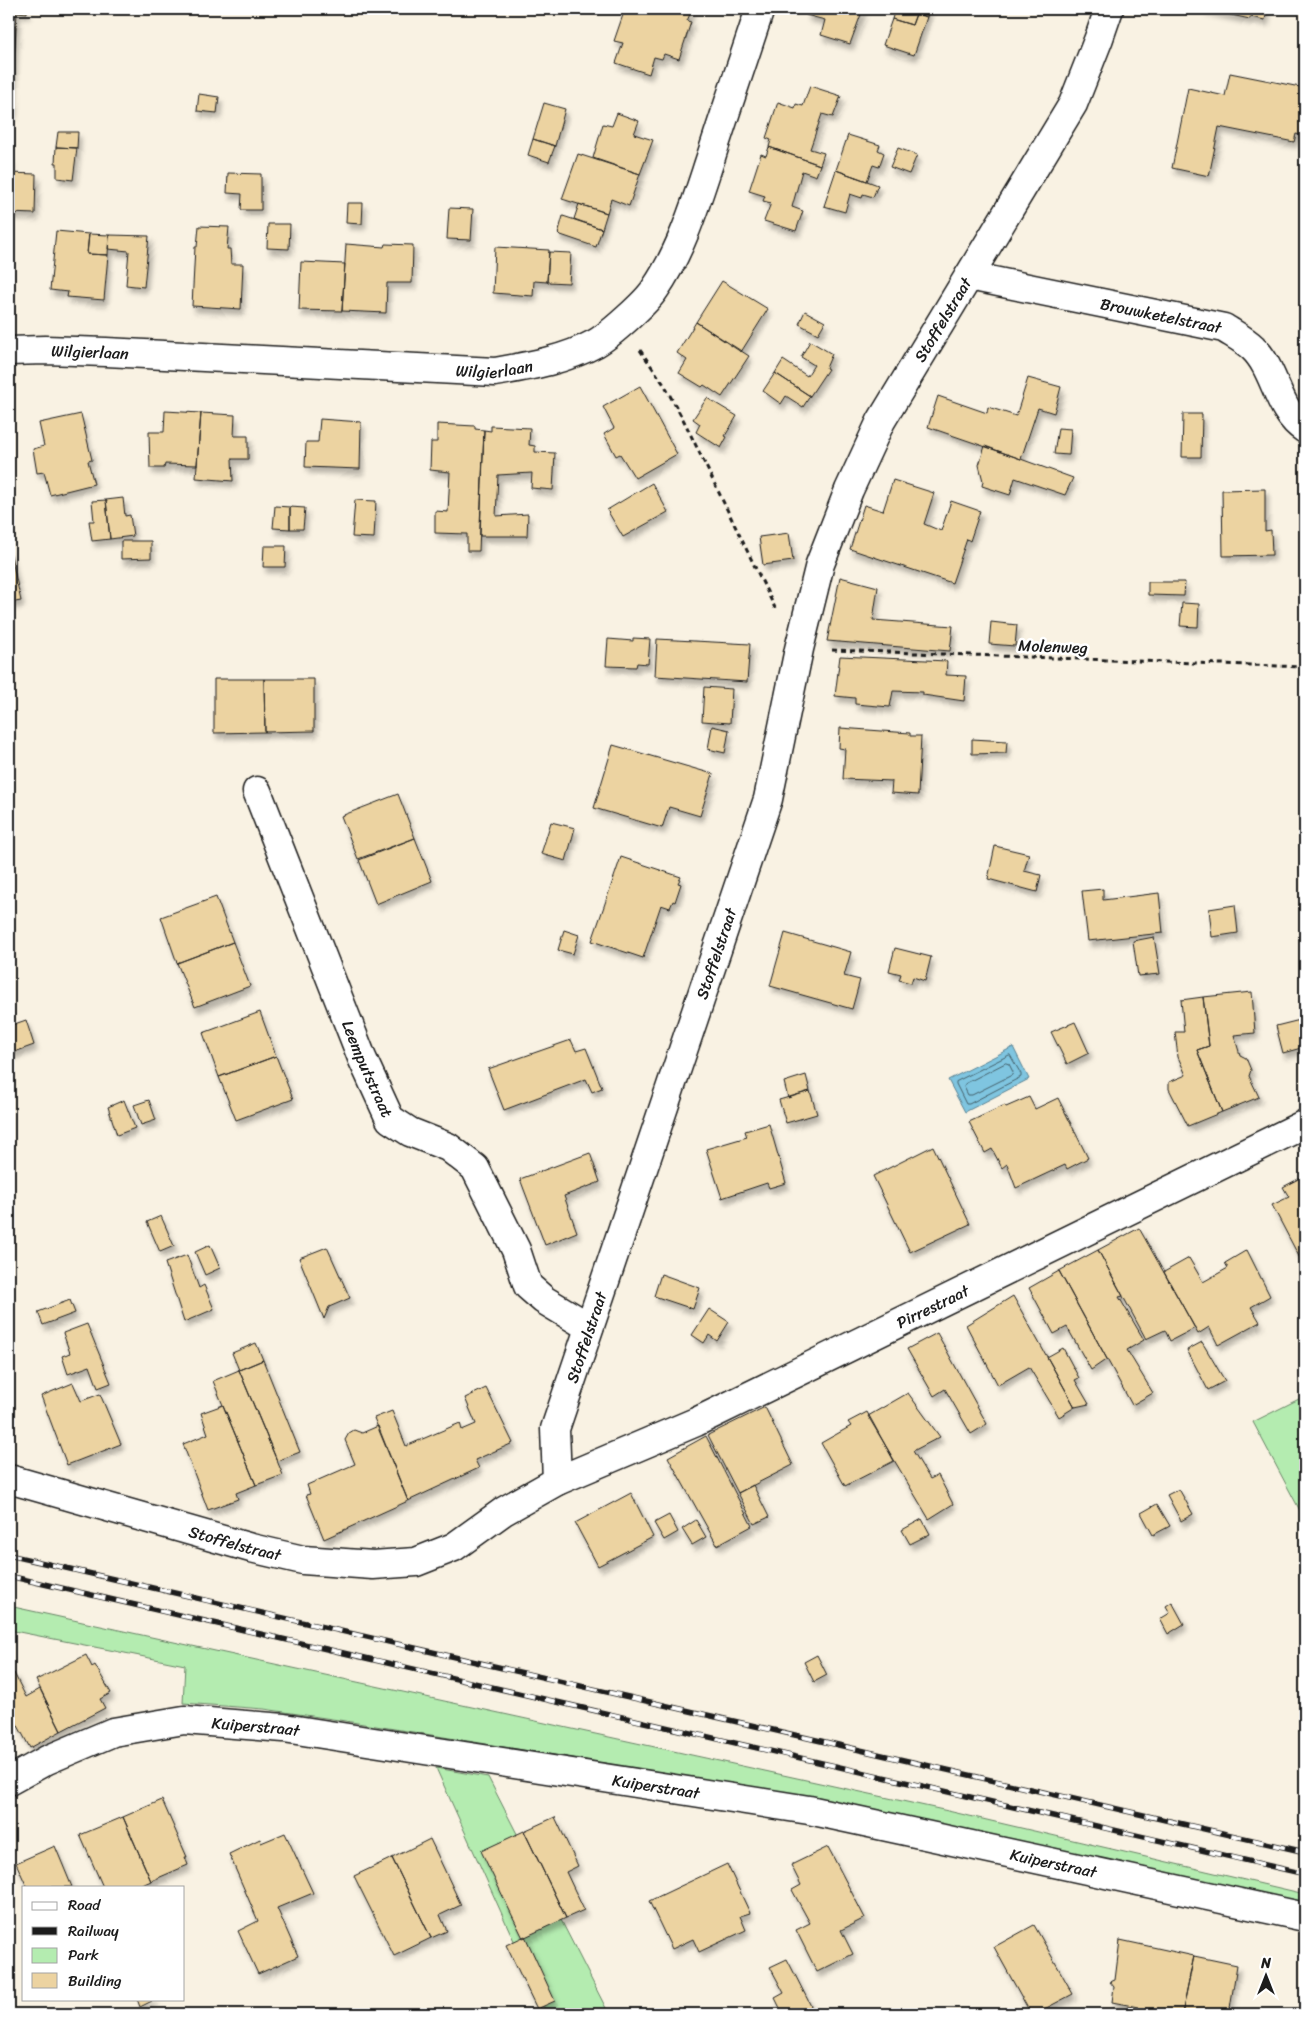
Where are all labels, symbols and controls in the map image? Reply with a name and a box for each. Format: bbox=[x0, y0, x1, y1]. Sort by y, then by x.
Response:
street label: Stoffelstraat bbox=[906, 271, 980, 368]
street label: Brouwketelstraat bbox=[1098, 289, 1225, 342]
street label: Wilgierlaan bbox=[51, 336, 130, 368]
street label: Wilgierlaan bbox=[455, 351, 536, 387]
street label: Molenweg bbox=[1018, 631, 1088, 662]
street label: Stoffelstraat bbox=[687, 904, 745, 1003]
street label: Leemputstraat bbox=[333, 1016, 401, 1122]
street label: Pirrestraat bbox=[891, 1276, 975, 1337]
street label: Stoffelstraat bbox=[558, 1287, 616, 1387]
street label: Stoffelstraat bbox=[185, 1517, 285, 1570]
street label: Kuiperstraat bbox=[211, 1708, 302, 1745]
street label: Kuiperstraat bbox=[610, 1765, 702, 1808]
street label: Kuiperstraat bbox=[1007, 1840, 1100, 1887]
legend bbox=[22, 1886, 185, 2000]
text: Road bbox=[68, 1892, 101, 1918]
text: Railway bbox=[68, 1918, 119, 1944]
text: Park bbox=[68, 1942, 99, 1968]
north arrow bbox=[1242, 1950, 1292, 2000]
text: N bbox=[1260, 1951, 1271, 1976]
text: Building bbox=[68, 1968, 122, 1994]

